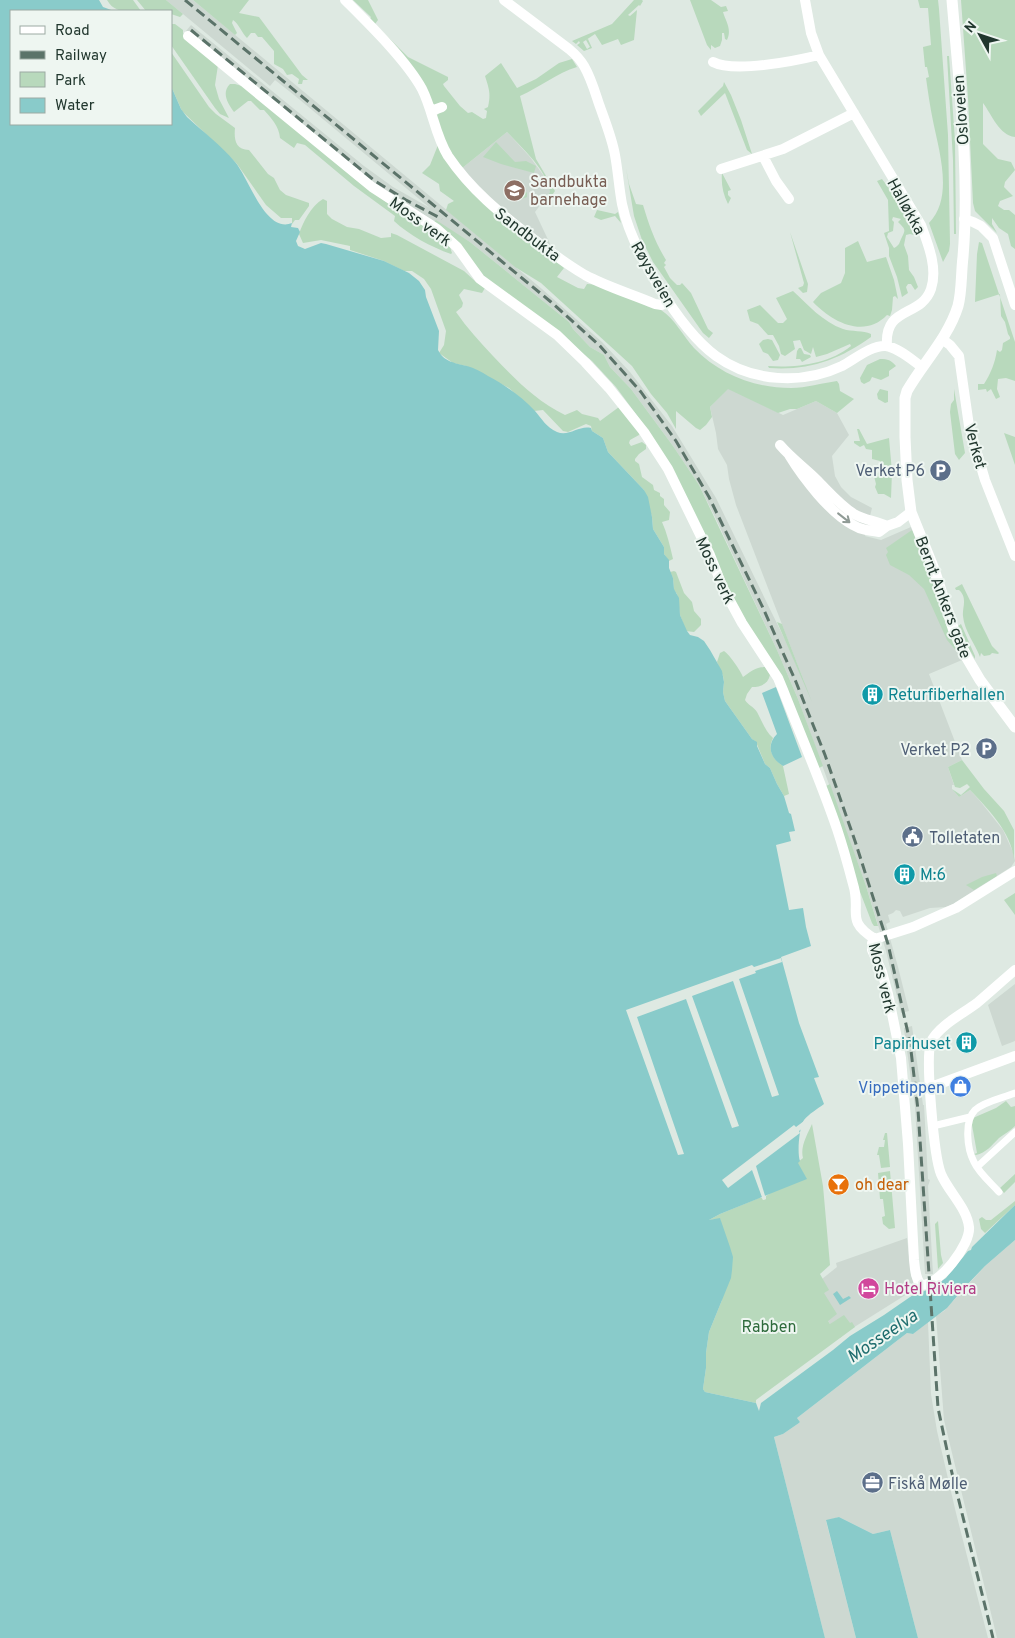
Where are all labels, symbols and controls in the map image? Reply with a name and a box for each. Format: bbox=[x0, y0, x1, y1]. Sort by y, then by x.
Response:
legend bbox=[10, 10, 172, 125]
north arrow bbox=[955, 10, 1005, 60]
text: N bbox=[961, 18, 981, 37]
text: Road bbox=[55, 22, 90, 41]
text: Railway bbox=[55, 47, 107, 66]
text: Park bbox=[55, 72, 86, 91]
street label: Osloveien bbox=[950, 74, 974, 146]
text: Water bbox=[55, 97, 95, 116]
place label: Sandbukta barnehage bbox=[530, 173, 607, 211]
street label: Halløkka bbox=[882, 175, 929, 239]
school or university icon: Sandbukta barnehage bbox=[502, 178, 526, 202]
street label: Moss verk bbox=[385, 193, 455, 252]
street label: Sandbukta bbox=[490, 204, 564, 267]
street label: Røysveien bbox=[625, 238, 679, 312]
street label: Verket bbox=[958, 422, 990, 471]
parking icon: Verket P6 bbox=[929, 458, 953, 482]
place label: Verket P6 bbox=[855, 462, 925, 482]
one-way arrow bbox=[837, 513, 850, 524]
street label: Moss verk bbox=[690, 534, 738, 608]
street label: Bernt Ankers gate bbox=[910, 534, 975, 662]
building icon: Returfiberhallen bbox=[860, 682, 884, 706]
place label: Returfiberhallen bbox=[888, 686, 1005, 706]
parking icon: Verket P2 bbox=[974, 737, 998, 761]
place label: Verket P2 bbox=[900, 741, 970, 761]
public building icon: Tolletaten bbox=[901, 825, 925, 849]
place label: Tolletaten bbox=[929, 829, 1000, 849]
building icon: M:6 bbox=[892, 862, 916, 886]
place label: M:6 bbox=[920, 866, 946, 886]
street label: Moss verk bbox=[863, 941, 899, 1016]
building icon: Papirhuset bbox=[955, 1031, 979, 1055]
place label: Papirhuset bbox=[874, 1035, 951, 1055]
shop icon: Vippetippen bbox=[949, 1075, 973, 1099]
place label: Vippetippen bbox=[858, 1079, 945, 1099]
bar icon: oh dear bbox=[827, 1172, 851, 1196]
place label: oh dear bbox=[855, 1176, 909, 1196]
hotel icon: Hotel Riviera bbox=[856, 1276, 880, 1300]
place label: Hotel Riviera bbox=[884, 1280, 977, 1300]
water label: Mosseelva bbox=[843, 1305, 923, 1369]
park label: Rabben bbox=[742, 1318, 796, 1338]
office icon: Fiskå Mølle bbox=[860, 1471, 884, 1495]
place label: Fiskå Mølle bbox=[888, 1475, 968, 1495]

